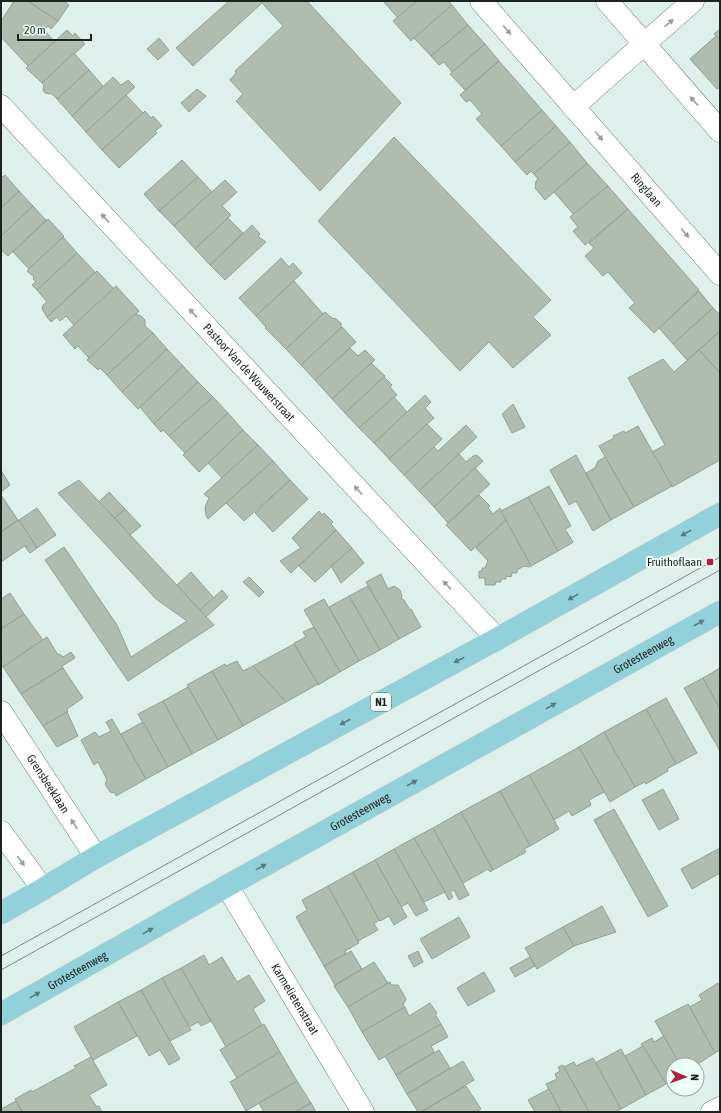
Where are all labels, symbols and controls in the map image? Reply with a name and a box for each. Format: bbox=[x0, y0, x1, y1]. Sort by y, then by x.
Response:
scale bar bbox=[18, 16, 91, 42]
one-way arrow bbox=[664, 18, 674, 27]
text: 20 m bbox=[24, 23, 46, 37]
one-way arrow bbox=[502, 25, 511, 36]
one-way arrow bbox=[690, 96, 699, 107]
one-way arrow bbox=[594, 131, 603, 141]
street label: Ringlaan bbox=[628, 170, 665, 210]
one-way arrow bbox=[100, 213, 109, 223]
one-way arrow bbox=[680, 228, 689, 239]
one-way arrow bbox=[189, 308, 198, 318]
street label: Pastoor Van de Wouwerstraat bbox=[200, 321, 298, 425]
one-way arrow bbox=[353, 485, 363, 495]
one-way arrow bbox=[680, 530, 692, 537]
place label: Fruithoflaan bbox=[647, 555, 702, 569]
marker: Fruithoflaan bbox=[705, 557, 715, 567]
one-way arrow bbox=[442, 580, 451, 590]
one-way arrow bbox=[567, 593, 579, 600]
one-way arrow bbox=[694, 620, 705, 627]
street label: Grotesteenweg bbox=[611, 632, 676, 677]
one-way arrow bbox=[453, 657, 465, 663]
road number: N1 bbox=[371, 693, 391, 711]
one-way arrow bbox=[545, 702, 557, 709]
one-way arrow bbox=[339, 719, 351, 725]
street label: Grensbeeklaan bbox=[24, 752, 72, 816]
one-way arrow bbox=[406, 780, 418, 787]
street label: Grotesteenweg bbox=[328, 789, 393, 834]
one-way arrow bbox=[71, 818, 78, 830]
one-way arrow bbox=[17, 856, 25, 866]
one-way arrow bbox=[256, 863, 267, 870]
one-way arrow bbox=[142, 927, 154, 934]
street label: Grotesteenweg bbox=[45, 948, 111, 993]
street label: Karmelietenstraat bbox=[268, 961, 322, 1038]
one-way arrow bbox=[29, 991, 41, 998]
north arrow bbox=[665, 1057, 705, 1097]
text: N bbox=[689, 1074, 701, 1081]

